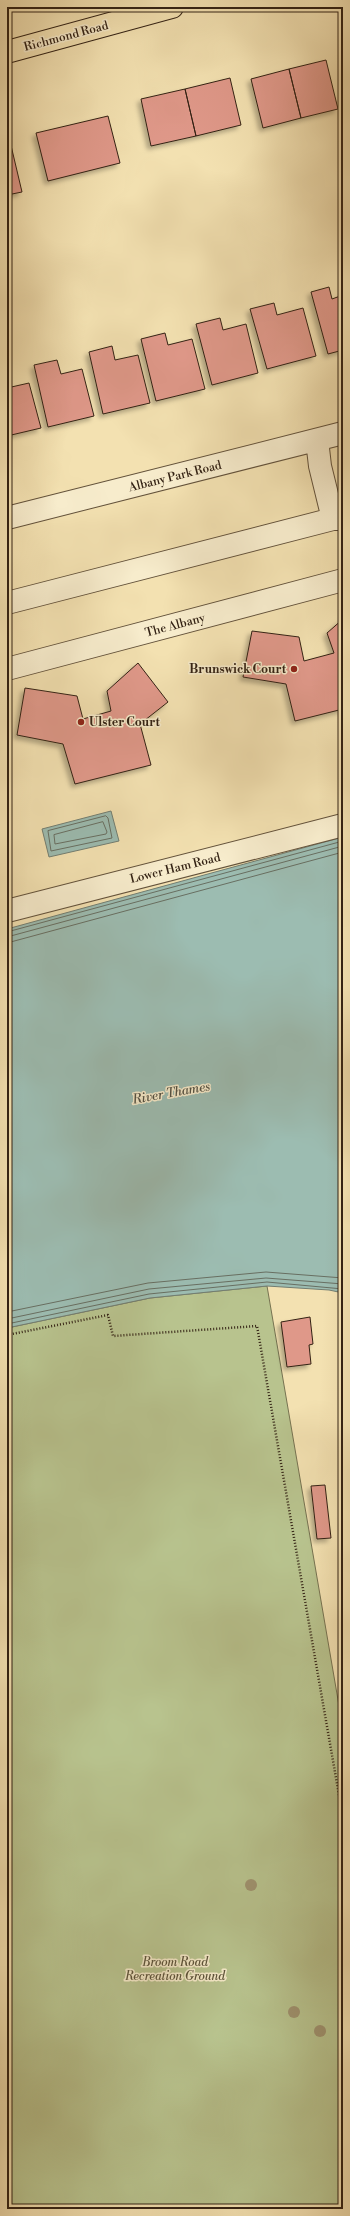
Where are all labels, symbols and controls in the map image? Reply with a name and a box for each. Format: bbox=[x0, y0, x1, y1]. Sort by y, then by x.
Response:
street label: Richmond Road bbox=[22, 18, 110, 55]
street label: Albany Park Road bbox=[126, 458, 223, 496]
street label: The Albany bbox=[143, 610, 207, 641]
place label: Brunswick Court bbox=[189, 662, 287, 677]
marker: Brunswick Court bbox=[289, 664, 299, 674]
place label: Ulster Court bbox=[89, 715, 161, 730]
marker: Ulster Court bbox=[76, 717, 86, 727]
street label: Lower Ham Road bbox=[128, 850, 222, 887]
water label: River Thames bbox=[130, 1078, 211, 1108]
park label: Broom Road Recreation Ground bbox=[124, 1955, 226, 1984]

